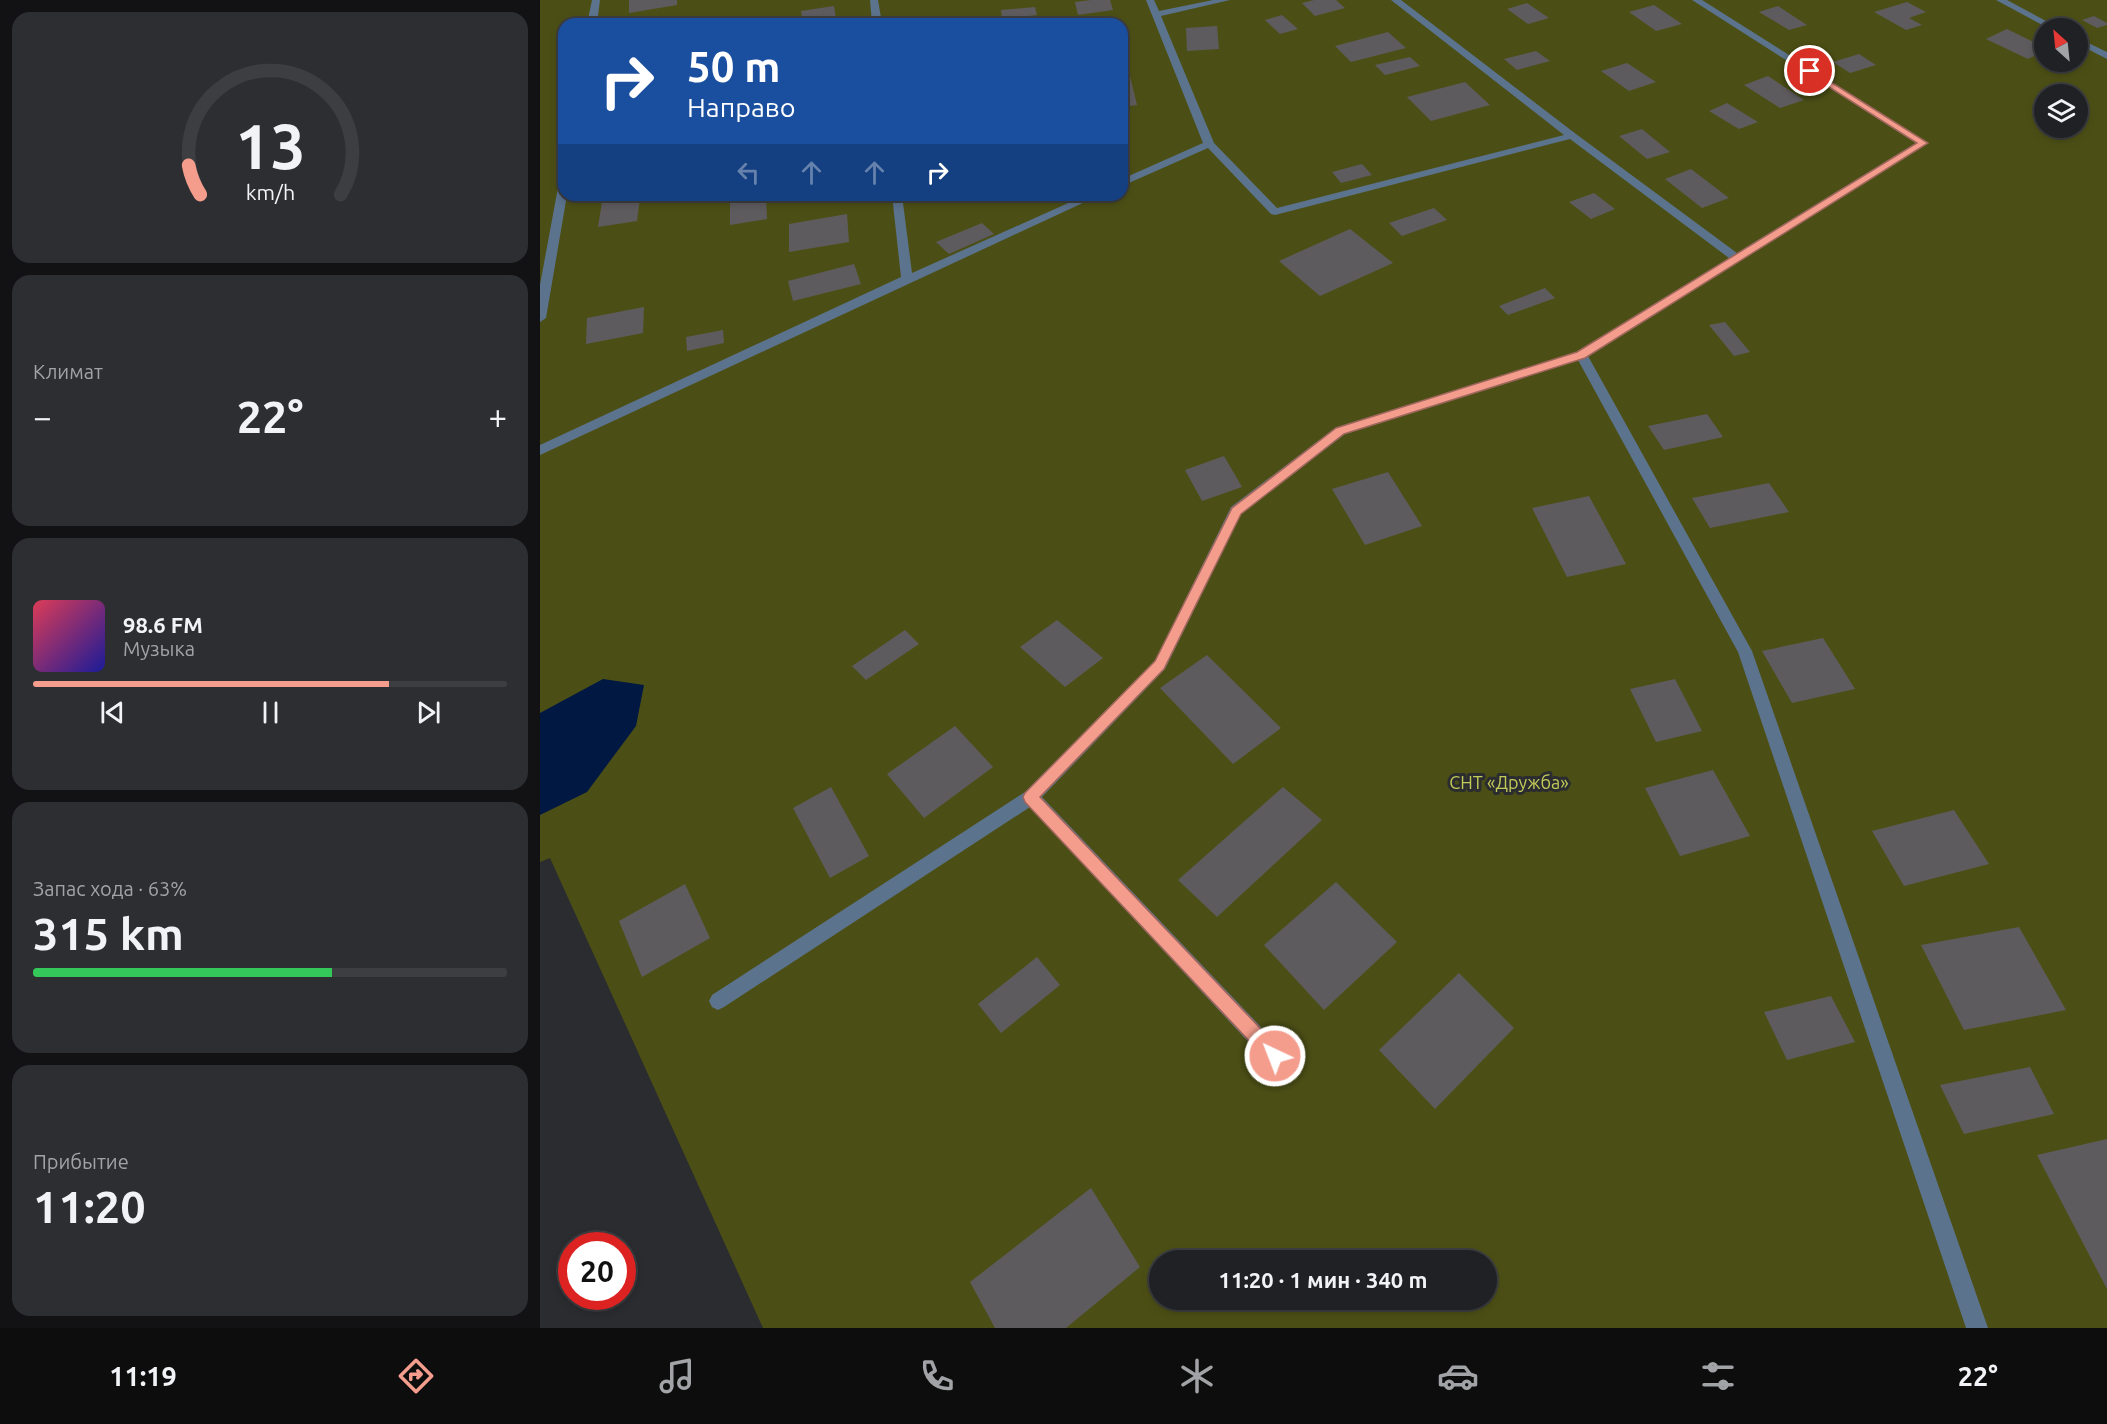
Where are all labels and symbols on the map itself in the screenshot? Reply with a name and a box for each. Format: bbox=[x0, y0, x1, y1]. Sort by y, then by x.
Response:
north arrow bbox=[2034, 18, 2088, 72]
pin bbox=[1784, 45, 1835, 96]
park label: СНТ «Дружба» bbox=[1449, 772, 1569, 792]
position arrow bbox=[1243, 1024, 1307, 1088]
speed limit sign: 20 bbox=[558, 1232, 636, 1310]

